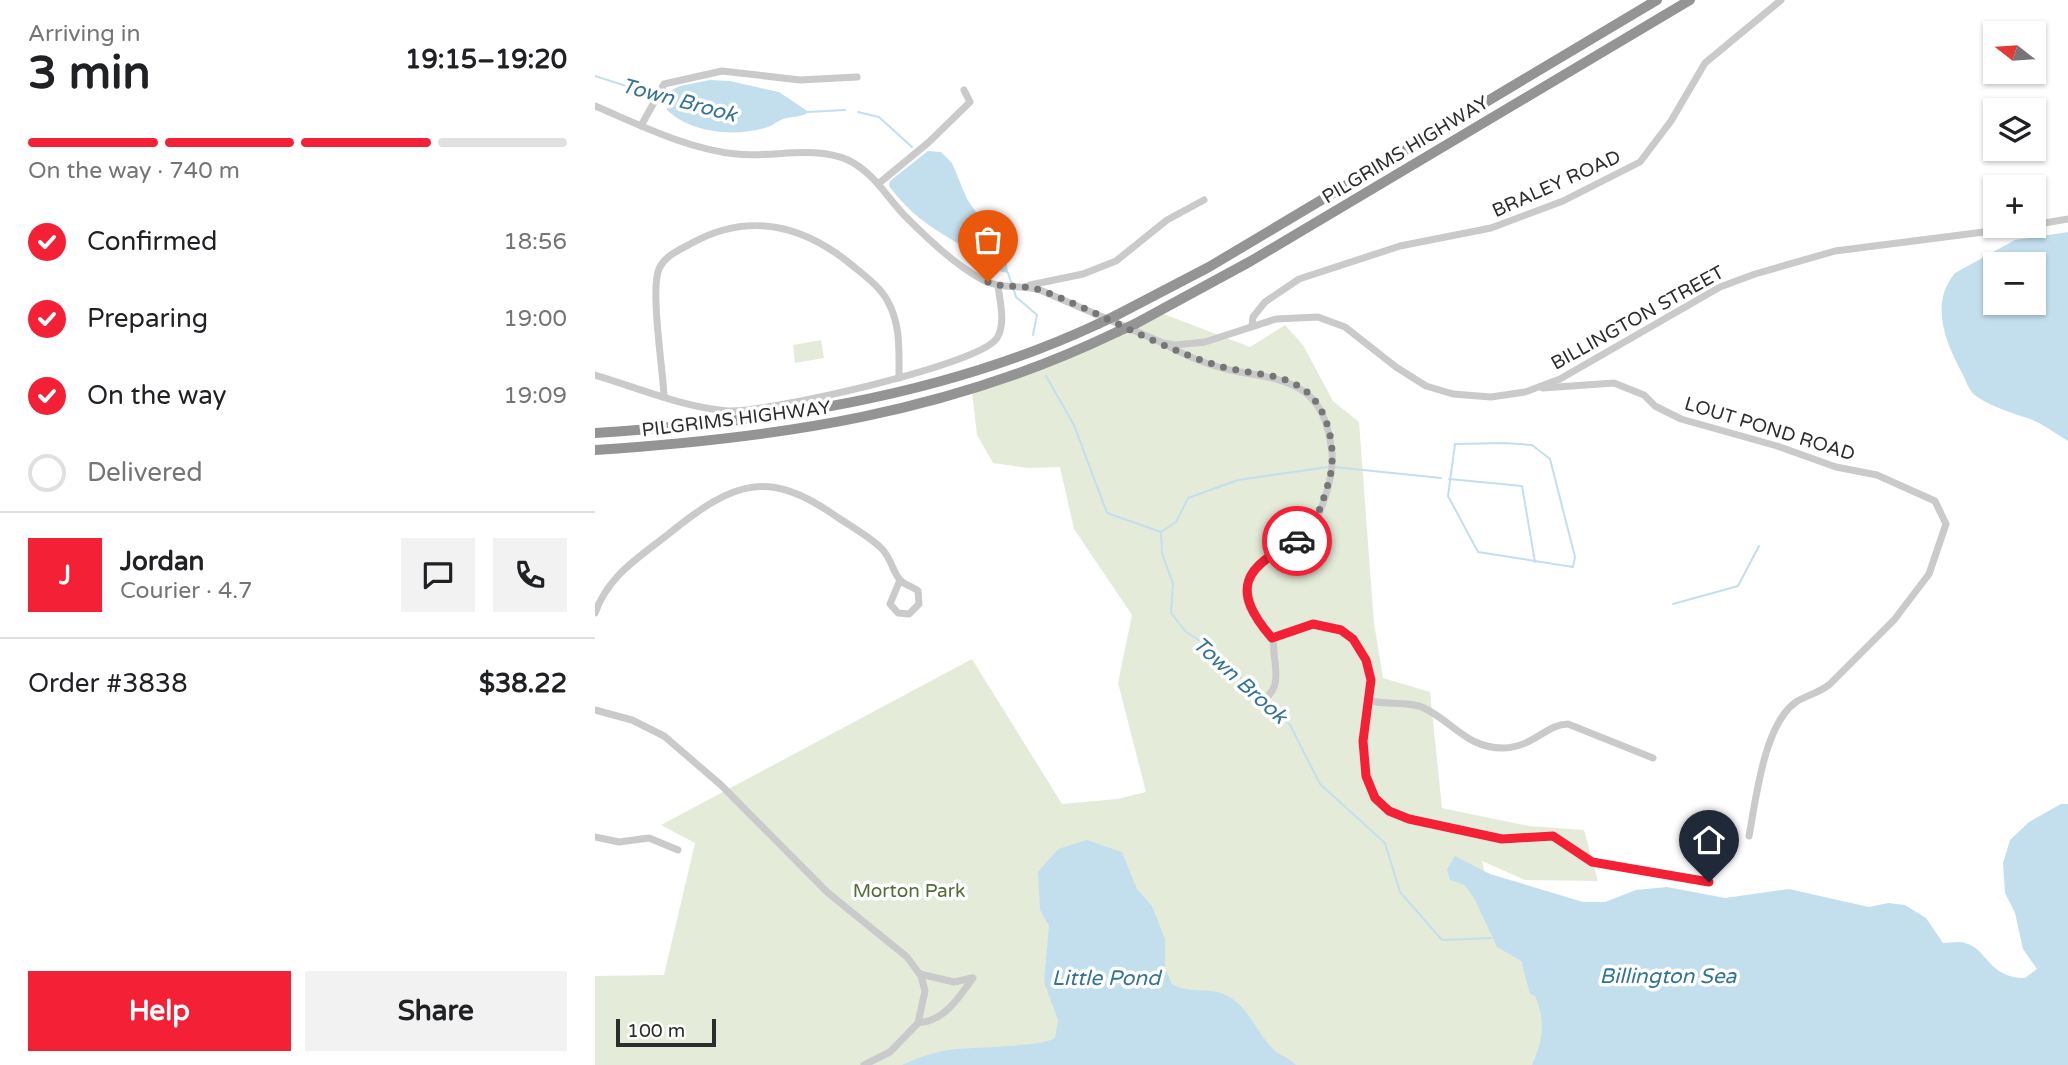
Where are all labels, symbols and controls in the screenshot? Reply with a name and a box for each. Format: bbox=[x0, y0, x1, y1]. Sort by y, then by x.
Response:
text: Arriving in bbox=[28, 20, 141, 48]
north arrow bbox=[1983, 21, 2046, 84]
map controls bbox=[1983, 21, 2046, 315]
text: 19:15–19:20 bbox=[405, 44, 567, 75]
text: 3 min bbox=[28, 46, 151, 101]
water label: Town Brook bbox=[619, 73, 741, 128]
street label: PILGRIMS HIGHWAY bbox=[1318, 91, 1493, 208]
button: layers bbox=[1983, 98, 2046, 161]
street label: BRALEY ROAD bbox=[1489, 146, 1624, 222]
text: On the way · 740 m bbox=[28, 157, 240, 185]
button: + bbox=[1983, 175, 2046, 238]
pin bbox=[958, 210, 1018, 282]
icon: bag bbox=[969, 221, 1007, 259]
icon: check bbox=[28, 223, 66, 261]
text: Confirmed bbox=[87, 226, 217, 257]
text: 18:56 bbox=[503, 228, 567, 256]
button: − bbox=[1983, 252, 2046, 315]
street label: BILLINGTON STREET bbox=[1547, 261, 1728, 375]
icon: check bbox=[28, 300, 66, 338]
text: Preparing bbox=[87, 303, 208, 334]
text: 19:00 bbox=[503, 305, 567, 333]
icon: check bbox=[28, 377, 66, 415]
text: On the way bbox=[87, 380, 227, 411]
text: 19:09 bbox=[503, 382, 567, 410]
street label: LOUT POND ROAD bbox=[1682, 393, 1858, 465]
street label: PILGRIMS HIGHWAY bbox=[640, 396, 832, 442]
text: Delivered bbox=[87, 457, 203, 488]
courier bbox=[1262, 506, 1332, 576]
icon: car bbox=[1278, 522, 1316, 560]
button: chat bbox=[401, 538, 475, 612]
button: phone bbox=[493, 538, 567, 612]
text: Jordan bbox=[120, 546, 204, 577]
text: J bbox=[59, 560, 71, 591]
text: Courier · 4.7 bbox=[120, 577, 253, 605]
water label: Town Brook bbox=[1187, 632, 1293, 730]
text: Order #3838 bbox=[28, 668, 188, 699]
text: $38.22 bbox=[479, 668, 567, 699]
pin bbox=[1679, 810, 1739, 882]
icon: home bbox=[1690, 821, 1728, 859]
park label: Morton Park bbox=[853, 880, 965, 902]
water label: Billington Sea bbox=[1600, 964, 1738, 989]
water label: Little Pond bbox=[1052, 966, 1163, 991]
button: Help bbox=[28, 971, 291, 1051]
button: Share bbox=[305, 971, 567, 1051]
scale bar bbox=[616, 1016, 716, 1048]
text: 100 m bbox=[627, 1020, 685, 1042]

